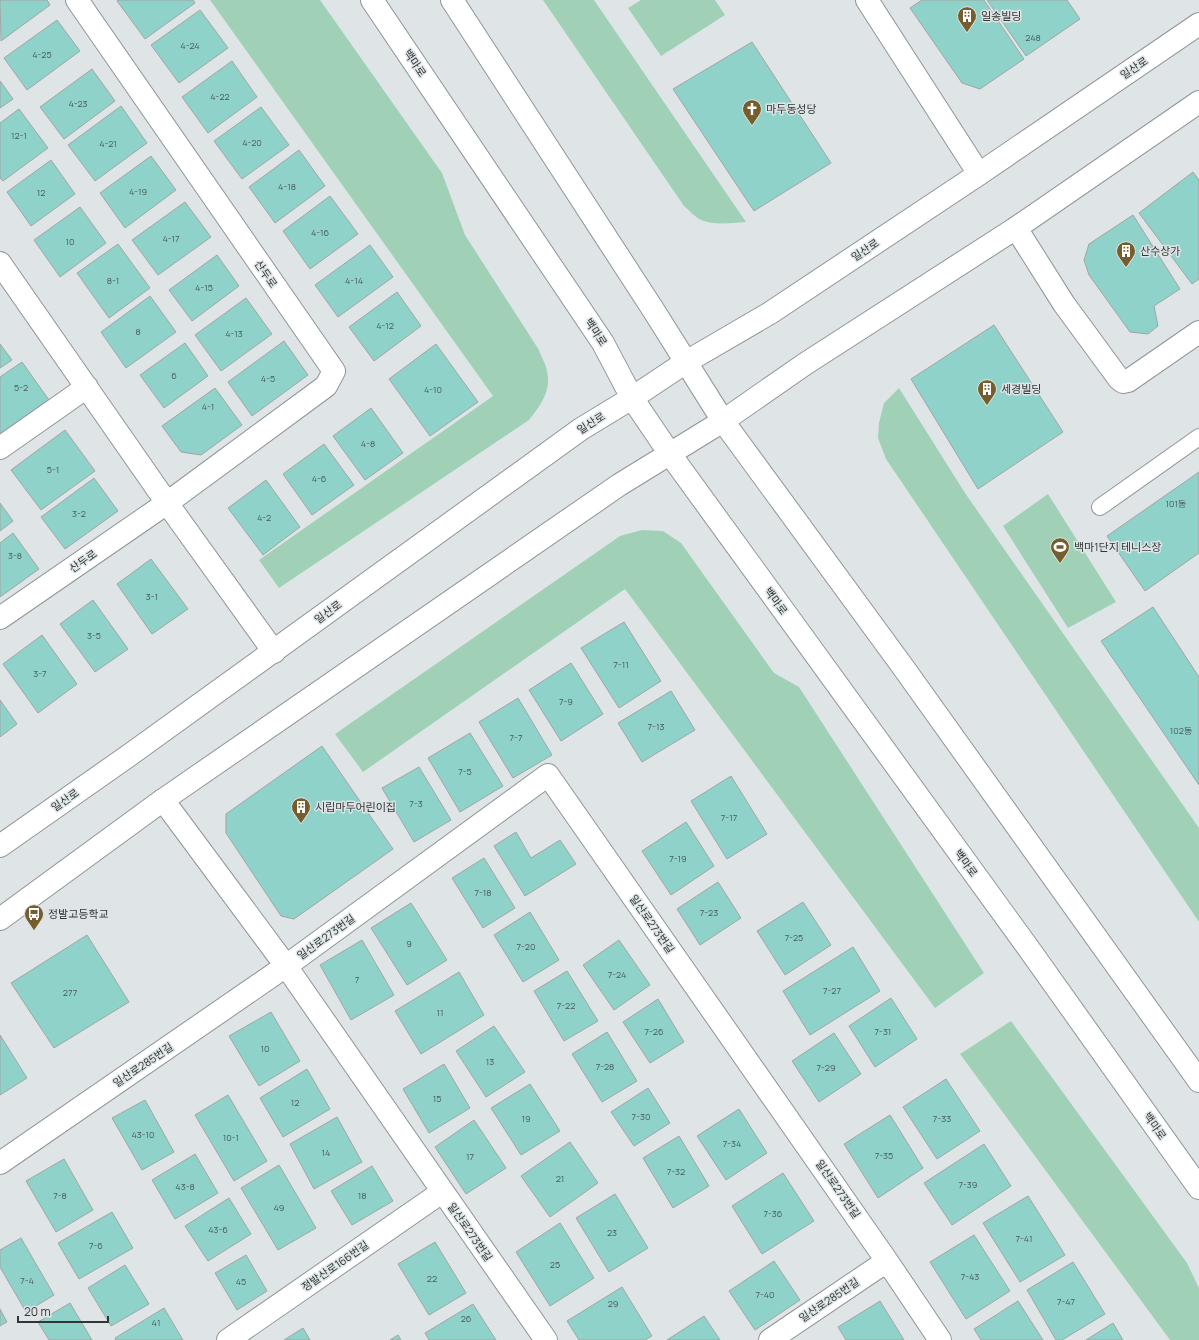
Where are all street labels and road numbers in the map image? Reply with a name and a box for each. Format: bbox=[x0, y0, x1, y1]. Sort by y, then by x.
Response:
street label: 백마로 bbox=[401, 46, 430, 80]
street label: 일산로 bbox=[1117, 53, 1151, 82]
street label: 일산로 bbox=[848, 235, 882, 264]
street label: 산두로 bbox=[252, 257, 281, 290]
street label: 백마로 bbox=[582, 315, 611, 349]
street label: 일산로 bbox=[574, 408, 608, 437]
street label: 산두로 bbox=[66, 546, 99, 575]
street label: 백마로 bbox=[761, 584, 791, 617]
street label: 일산로 bbox=[311, 597, 344, 627]
street label: 일산로 bbox=[48, 785, 81, 814]
street label: 백마로 bbox=[951, 846, 981, 879]
street label: 일산로273번길 bbox=[627, 891, 678, 956]
street label: 일산로273번길 bbox=[294, 910, 358, 963]
street label: 일산로285번길 bbox=[110, 1039, 176, 1090]
street label: 백마로 bbox=[1141, 1109, 1170, 1142]
street label: 일산로273번길 bbox=[813, 1156, 864, 1221]
street label: 일산로273번길 bbox=[445, 1199, 496, 1264]
street label: 정발산로166번길 bbox=[298, 1237, 371, 1294]
street label: 일산로285번길 bbox=[796, 1274, 862, 1325]

